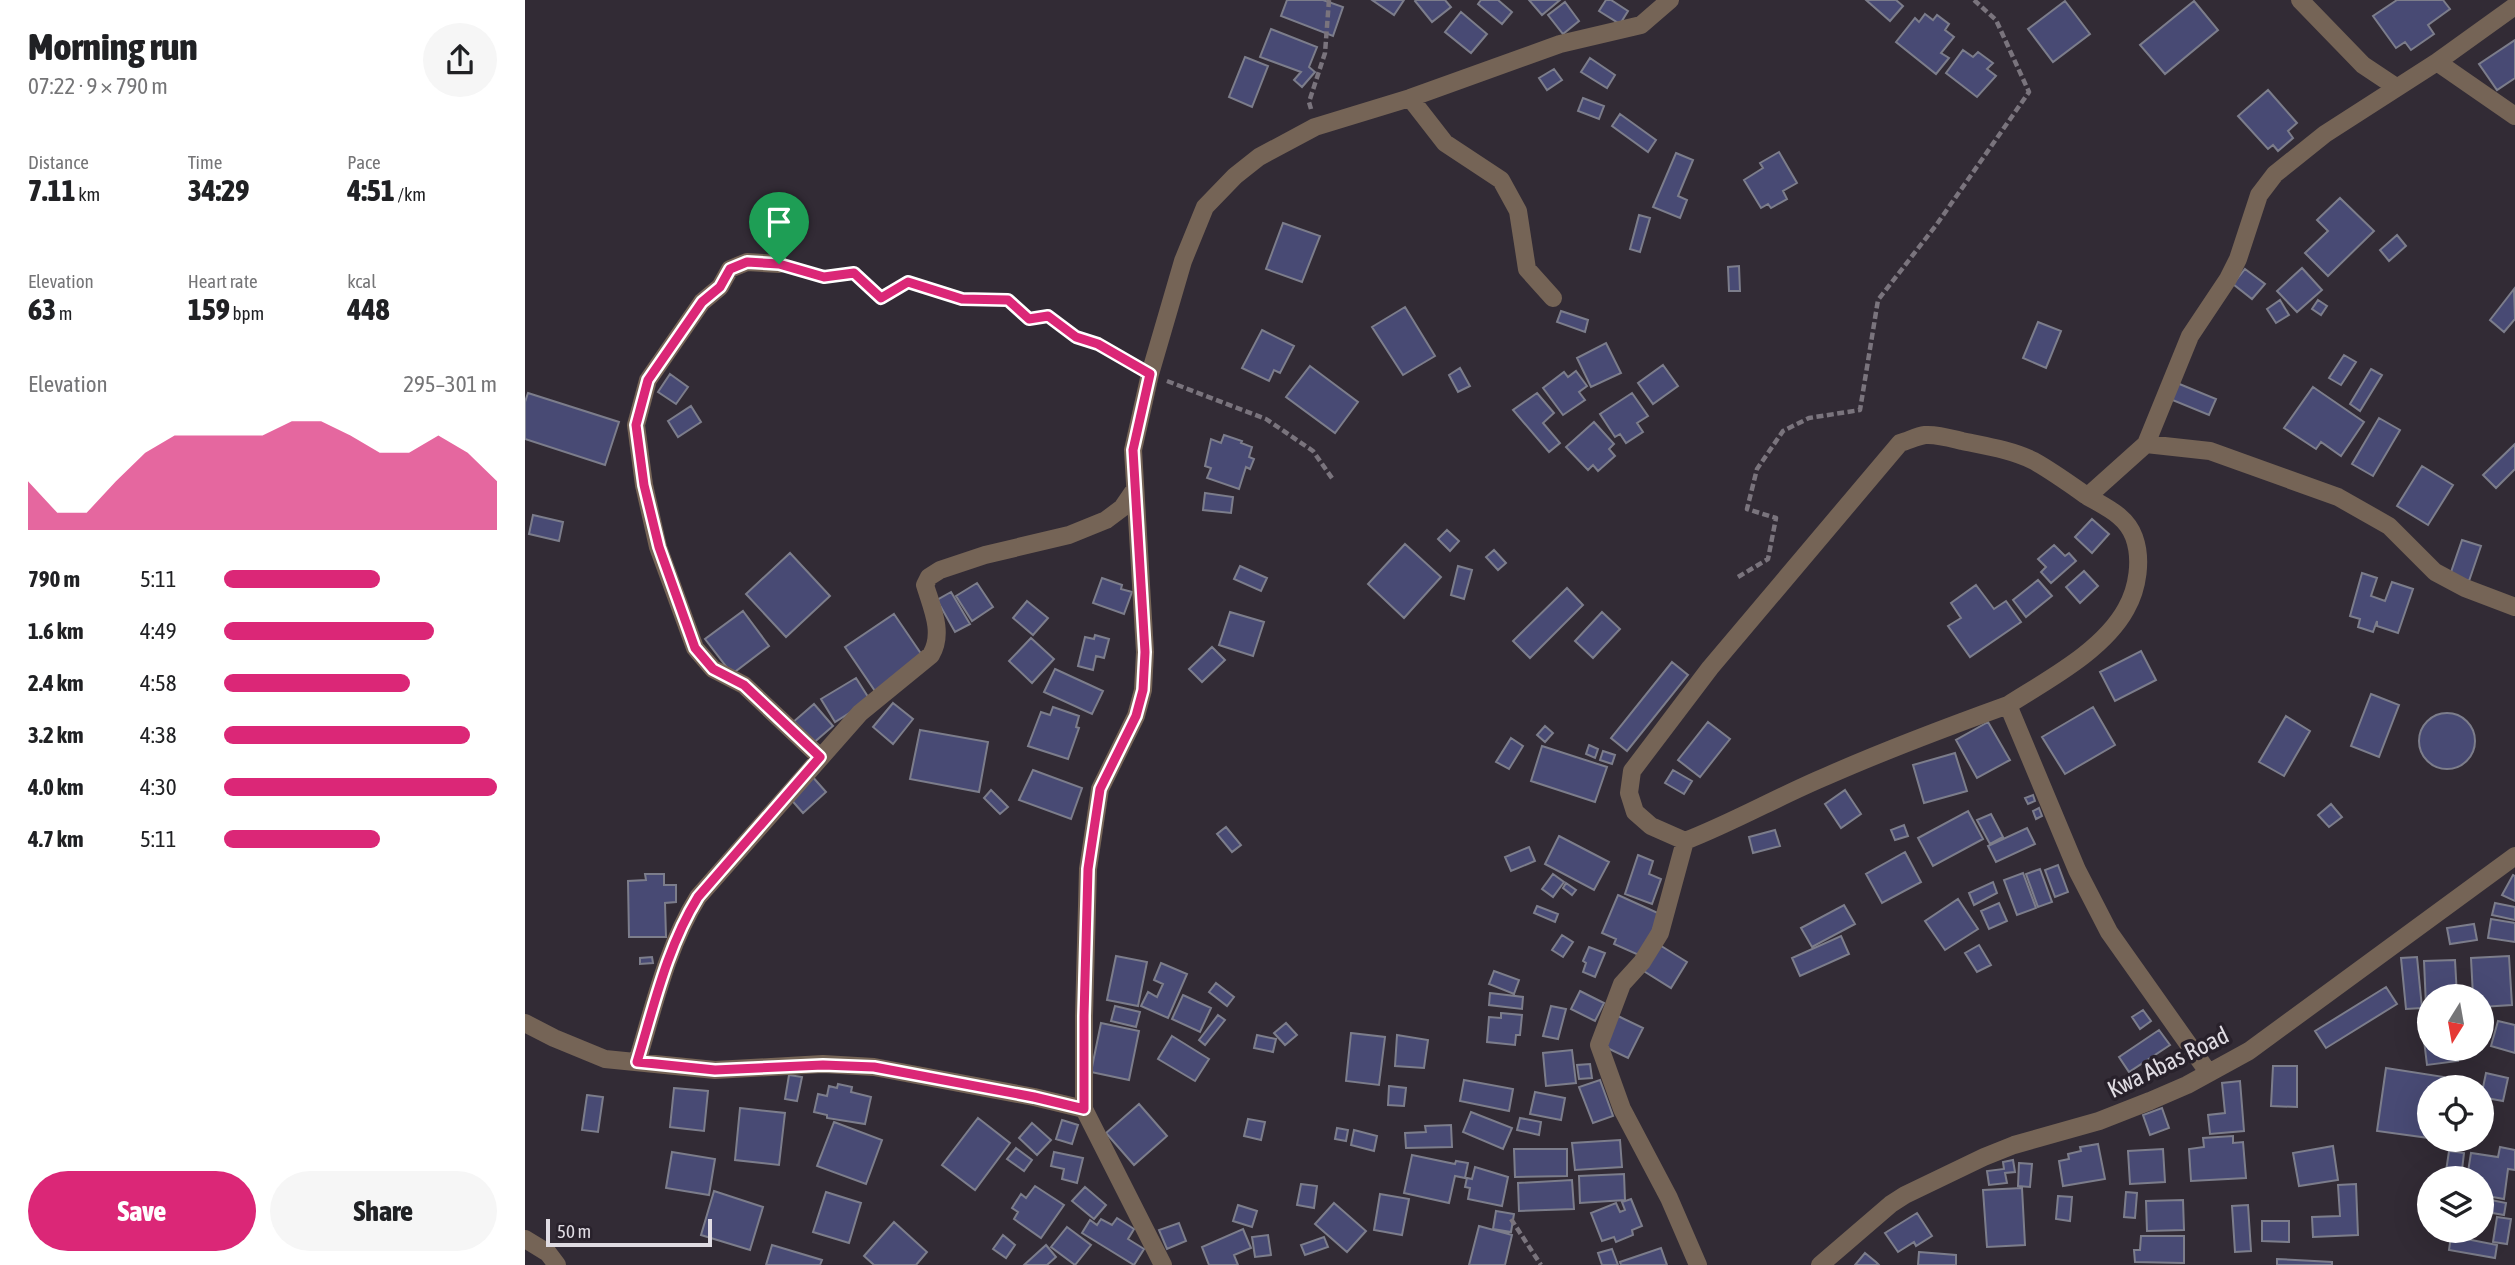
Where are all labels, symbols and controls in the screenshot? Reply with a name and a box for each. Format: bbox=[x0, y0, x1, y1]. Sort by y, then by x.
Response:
button: share bbox=[423, 23, 497, 97]
text: Morning run bbox=[28, 25, 198, 68]
text: 07:22 · 9 × 790 m bbox=[28, 73, 168, 99]
text: Distance bbox=[28, 151, 89, 173]
text: Time bbox=[188, 151, 222, 173]
text: Pace bbox=[347, 151, 381, 173]
text: 7.11 bbox=[28, 173, 76, 207]
text: 34:29 bbox=[188, 173, 249, 207]
text: 4:51 bbox=[347, 173, 395, 207]
text: km bbox=[76, 183, 100, 205]
text: /km bbox=[395, 183, 426, 205]
pin bbox=[749, 192, 809, 264]
icon: arrive bbox=[760, 203, 798, 241]
text: Elevation bbox=[28, 270, 94, 292]
text: Heart rate bbox=[188, 270, 258, 292]
text: kcal bbox=[347, 270, 376, 292]
text: 63 bbox=[28, 292, 56, 326]
text: 159 bbox=[188, 292, 230, 326]
text: 448 bbox=[347, 292, 390, 326]
text: m bbox=[56, 302, 73, 324]
text: bpm bbox=[230, 302, 264, 324]
text: Elevation bbox=[28, 371, 108, 397]
text: 295–301 m bbox=[403, 371, 497, 397]
text: 790 m bbox=[28, 566, 80, 592]
text: 5:11 bbox=[140, 566, 177, 592]
text: 1.6 km bbox=[28, 618, 84, 644]
text: 4:49 bbox=[140, 618, 177, 644]
text: 2.4 km bbox=[28, 670, 84, 696]
text: 4:58 bbox=[140, 670, 177, 696]
text: 3.2 km bbox=[28, 722, 84, 748]
text: 4:38 bbox=[140, 722, 177, 748]
text: 4.0 km bbox=[28, 774, 84, 800]
text: 4:30 bbox=[140, 774, 177, 800]
text: 4.7 km bbox=[28, 826, 84, 852]
text: 5:11 bbox=[140, 826, 177, 852]
north arrow bbox=[2417, 984, 2494, 1060]
map controls bbox=[2417, 984, 2494, 1243]
street label: Kwa Abas Road bbox=[2103, 1021, 2233, 1103]
button: locate bbox=[2417, 1075, 2494, 1152]
button: layers bbox=[2417, 1166, 2494, 1243]
button: Save bbox=[28, 1171, 256, 1251]
button: Share bbox=[270, 1171, 497, 1251]
scale bar bbox=[546, 1216, 712, 1248]
text: 50 m bbox=[557, 1220, 591, 1242]

